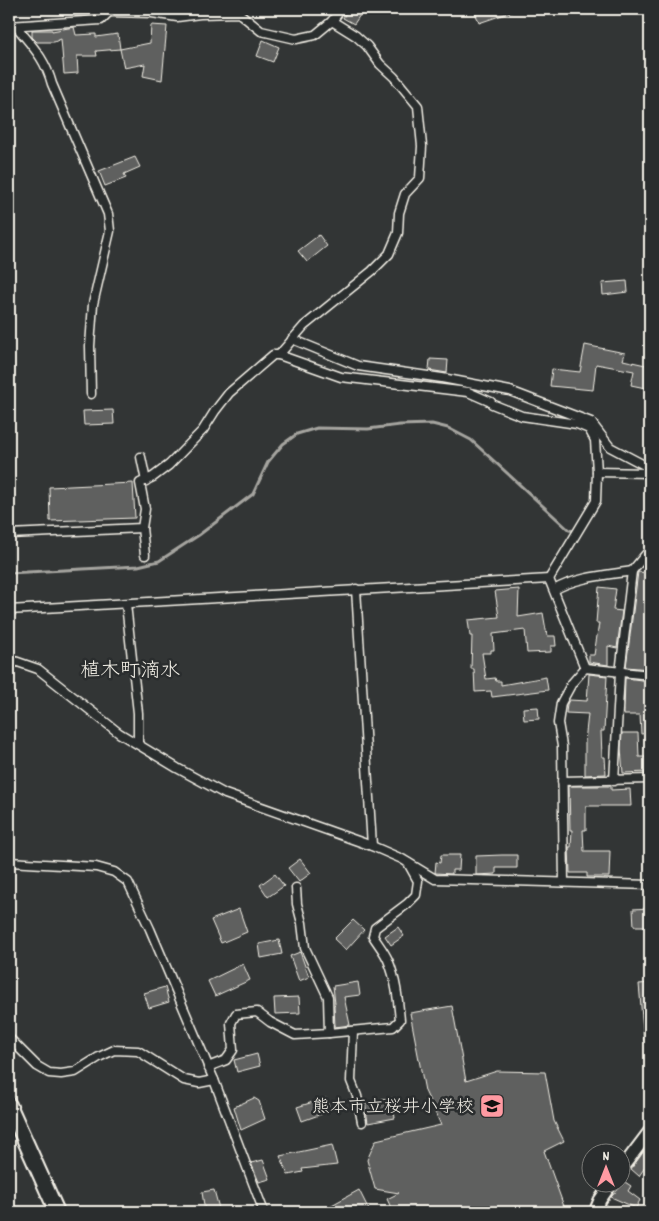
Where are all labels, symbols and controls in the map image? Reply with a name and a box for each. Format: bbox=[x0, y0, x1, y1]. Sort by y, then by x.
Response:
district label: 植木町滴水 bbox=[80, 658, 180, 686]
school or university icon: 熊本市立桜井小学校 bbox=[479, 1093, 505, 1119]
place label: 熊本市立桜井小学校 bbox=[312, 1096, 474, 1121]
north arrow bbox=[582, 1144, 632, 1194]
text: N bbox=[603, 1147, 610, 1167]

